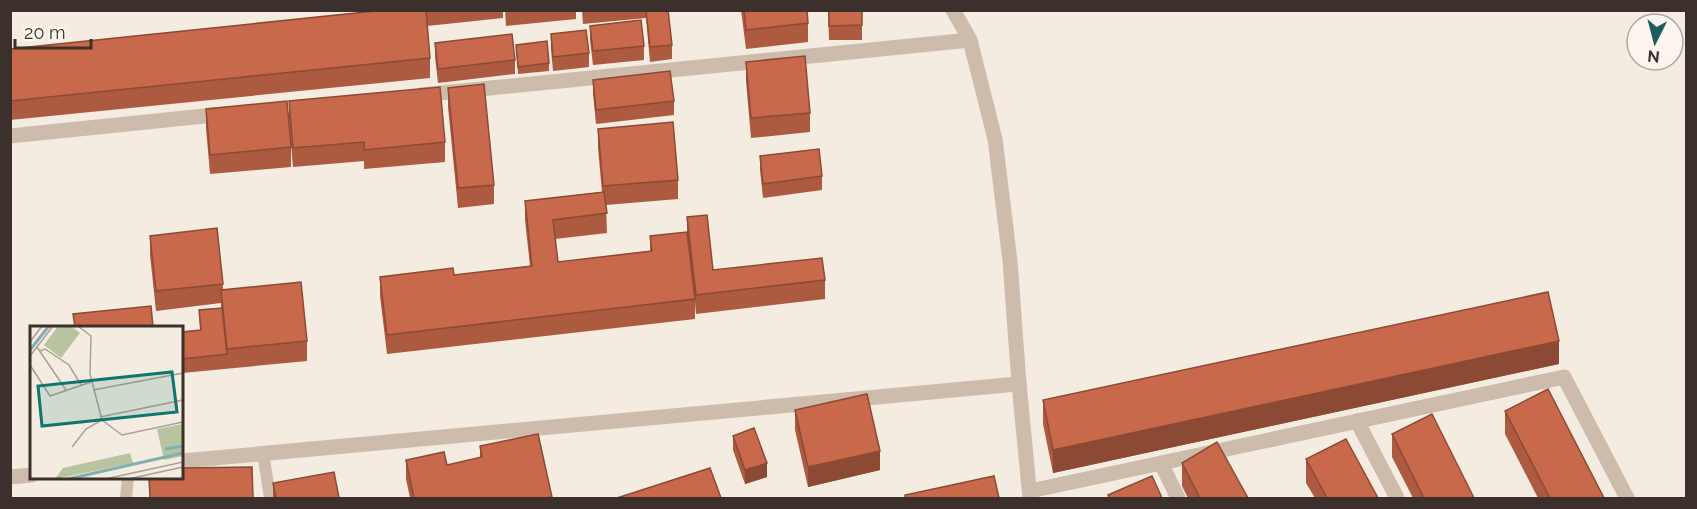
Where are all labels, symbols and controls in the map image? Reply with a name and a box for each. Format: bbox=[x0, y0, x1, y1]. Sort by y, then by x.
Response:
scale bar bbox=[15, 12, 92, 50]
north arrow bbox=[1625, 12, 1685, 72]
text: 20 m bbox=[24, 22, 66, 43]
text: N bbox=[1646, 46, 1661, 67]
inset map bbox=[30, 326, 183, 479]

